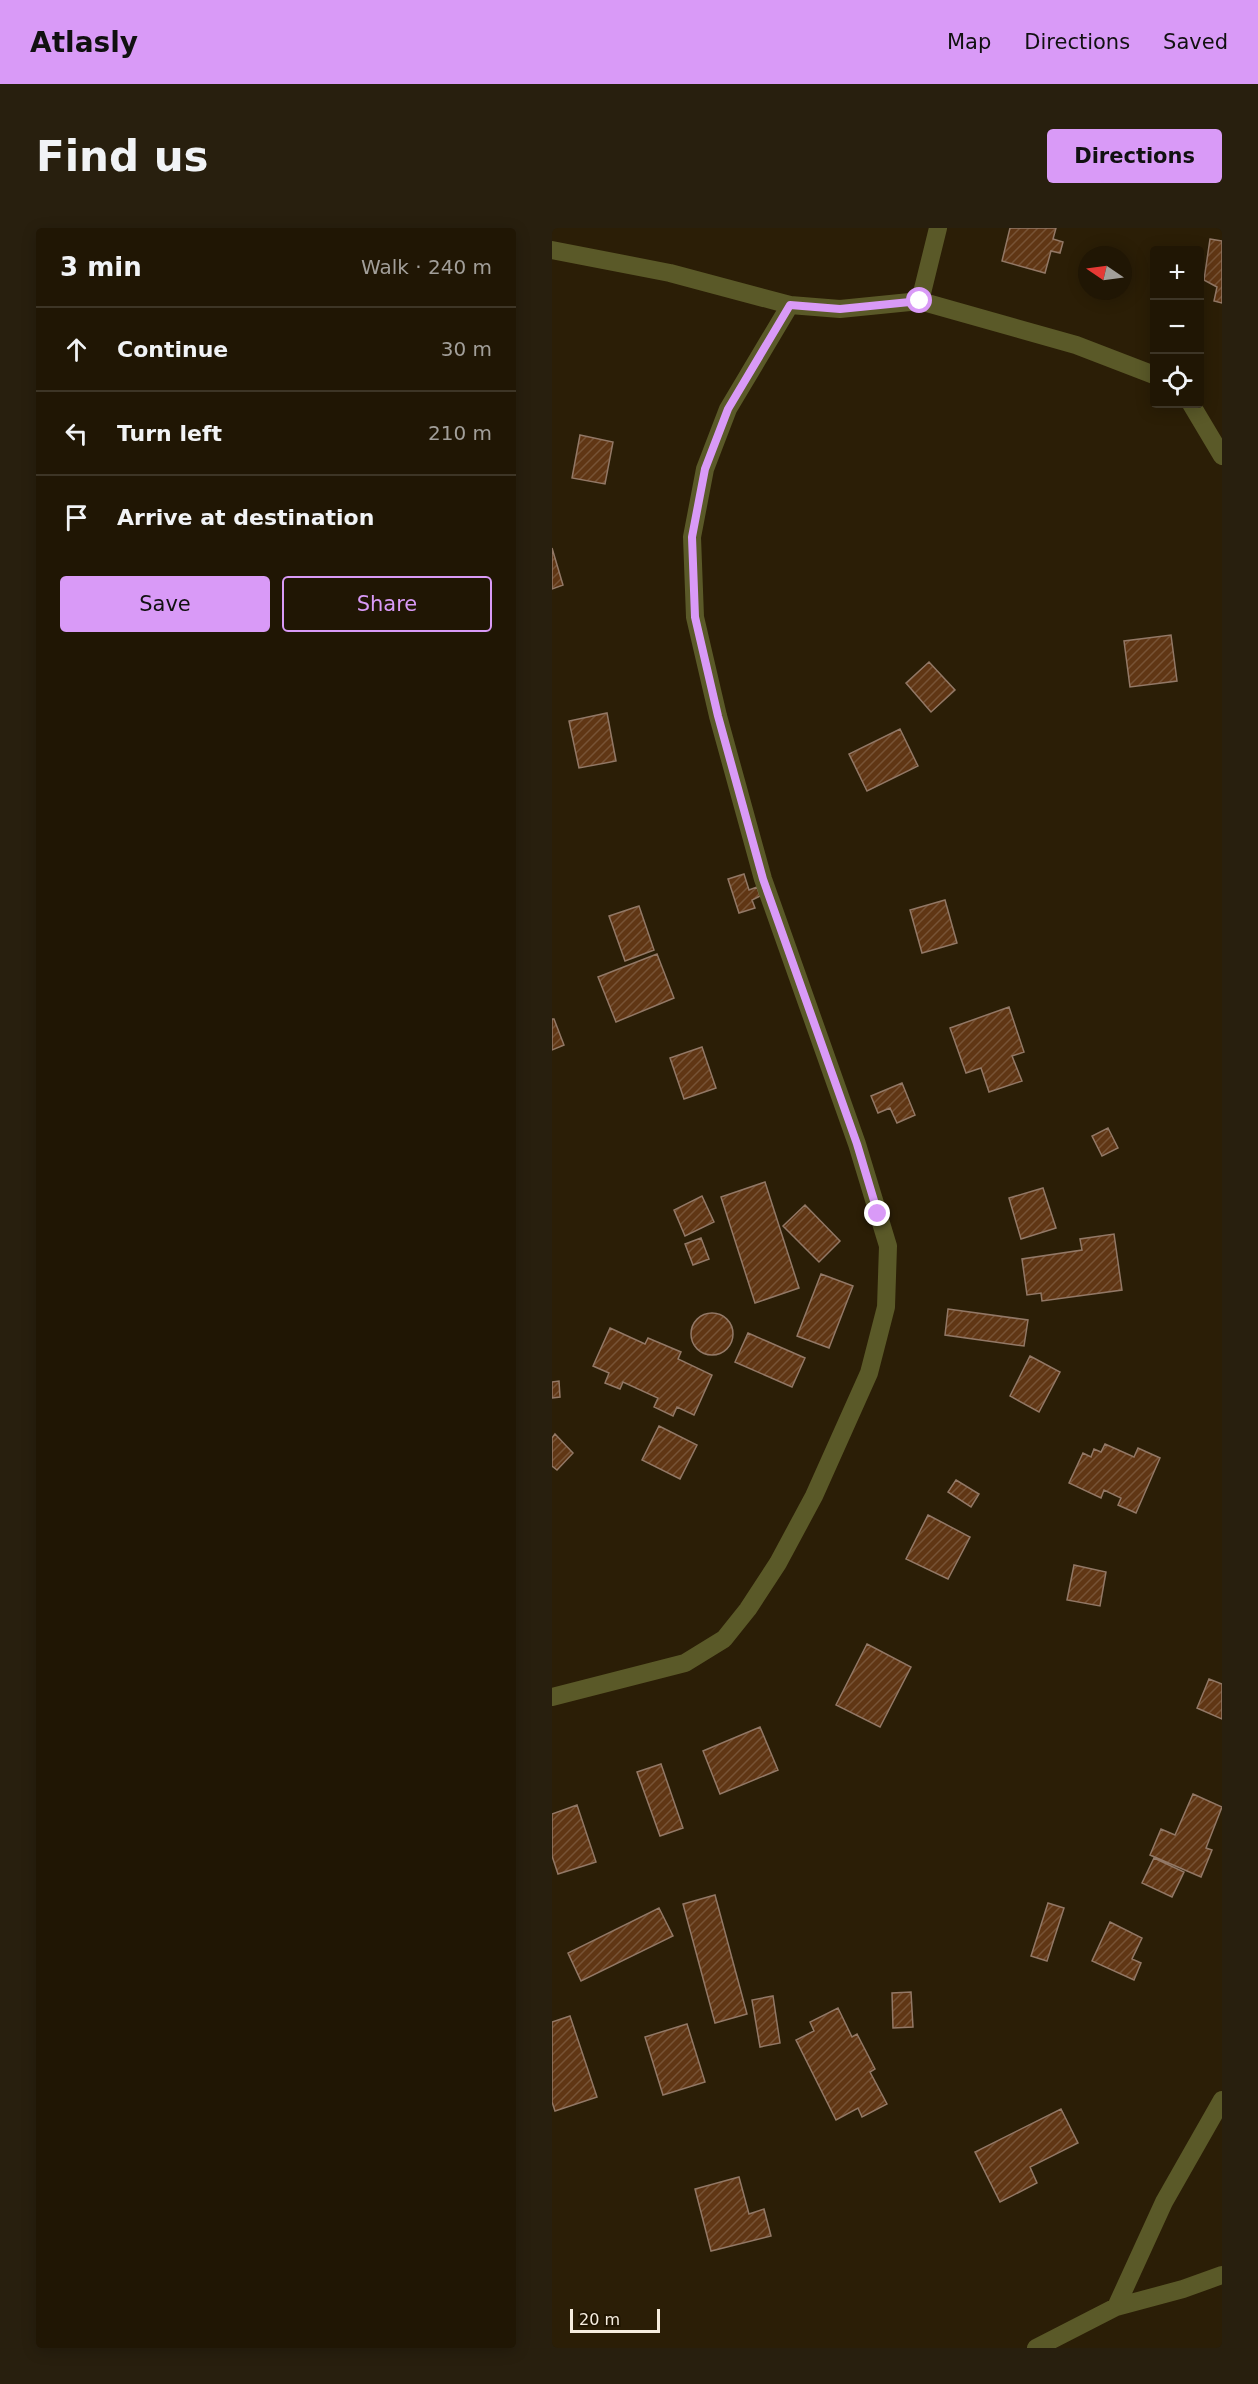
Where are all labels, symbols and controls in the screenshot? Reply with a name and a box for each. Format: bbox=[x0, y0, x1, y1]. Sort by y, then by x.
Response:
text: Atlasly bbox=[30, 26, 138, 59]
text: Map bbox=[947, 30, 991, 54]
text: Directions bbox=[1024, 30, 1130, 54]
text: Saved bbox=[1163, 30, 1228, 54]
button: Directions bbox=[1047, 129, 1222, 183]
text: Find us bbox=[36, 132, 209, 181]
north arrow bbox=[1078, 246, 1132, 300]
map controls bbox=[1150, 246, 1204, 408]
button: + bbox=[1150, 246, 1204, 300]
text: 3 min bbox=[60, 252, 142, 282]
text: Walk · 240 m bbox=[361, 255, 492, 279]
route start bbox=[906, 287, 932, 313]
button: − bbox=[1150, 300, 1204, 354]
icon: ahead bbox=[60, 333, 93, 366]
text: Continue bbox=[117, 337, 228, 362]
text: 30 m bbox=[441, 337, 492, 361]
button: locate bbox=[1150, 354, 1204, 408]
icon: left bbox=[60, 417, 93, 450]
text: Turn left bbox=[117, 421, 222, 446]
text: 210 m bbox=[428, 421, 492, 445]
icon: arrive bbox=[60, 501, 93, 534]
text: Arrive at destination bbox=[117, 505, 374, 530]
button: Save bbox=[60, 576, 270, 632]
button: Share bbox=[282, 576, 492, 632]
route end bbox=[864, 1200, 890, 1226]
scale bar bbox=[570, 2306, 660, 2334]
text: 20 m bbox=[579, 2310, 620, 2329]

